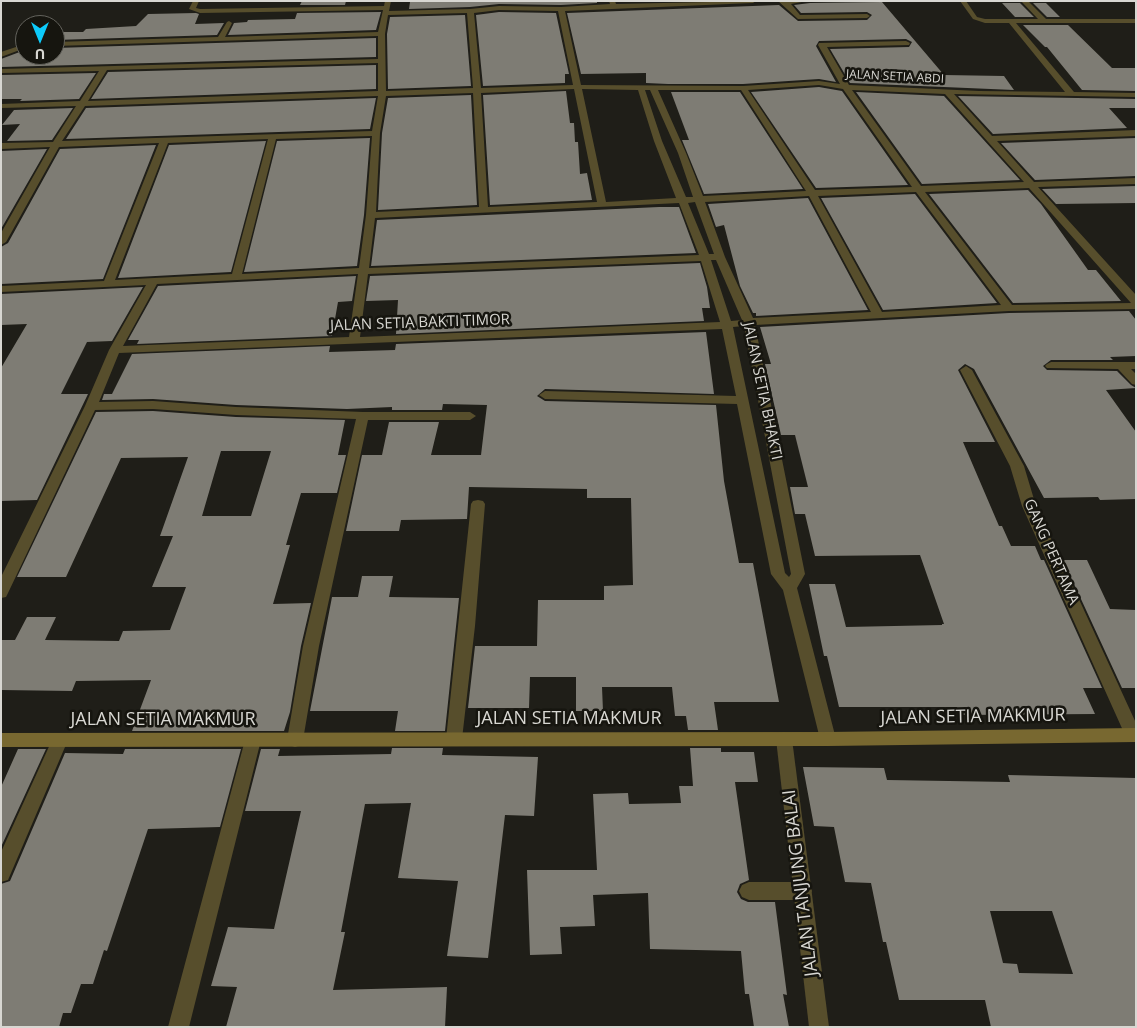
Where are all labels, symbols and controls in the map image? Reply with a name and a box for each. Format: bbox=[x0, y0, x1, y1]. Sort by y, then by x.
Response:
north arrow bbox=[15, 15, 65, 65]
text: U bbox=[35, 45, 45, 64]
street label: JALAN SETIA ABDI bbox=[846, 67, 944, 87]
street label: JALAN SETIA BAKTI TIMOR bbox=[330, 311, 510, 335]
street label: JALAN SETIA BHAKTI bbox=[739, 321, 785, 461]
street label: GANG PERTAMA bbox=[1020, 496, 1082, 608]
street label: JALAN SETIA MAKMUR bbox=[880, 705, 1066, 729]
street label: JALAN SETIA MAKMUR bbox=[476, 708, 662, 730]
street label: JALAN SETIA MAKMUR bbox=[70, 709, 256, 731]
street label: JALAN TANJUNG BALAI bbox=[779, 788, 823, 978]

